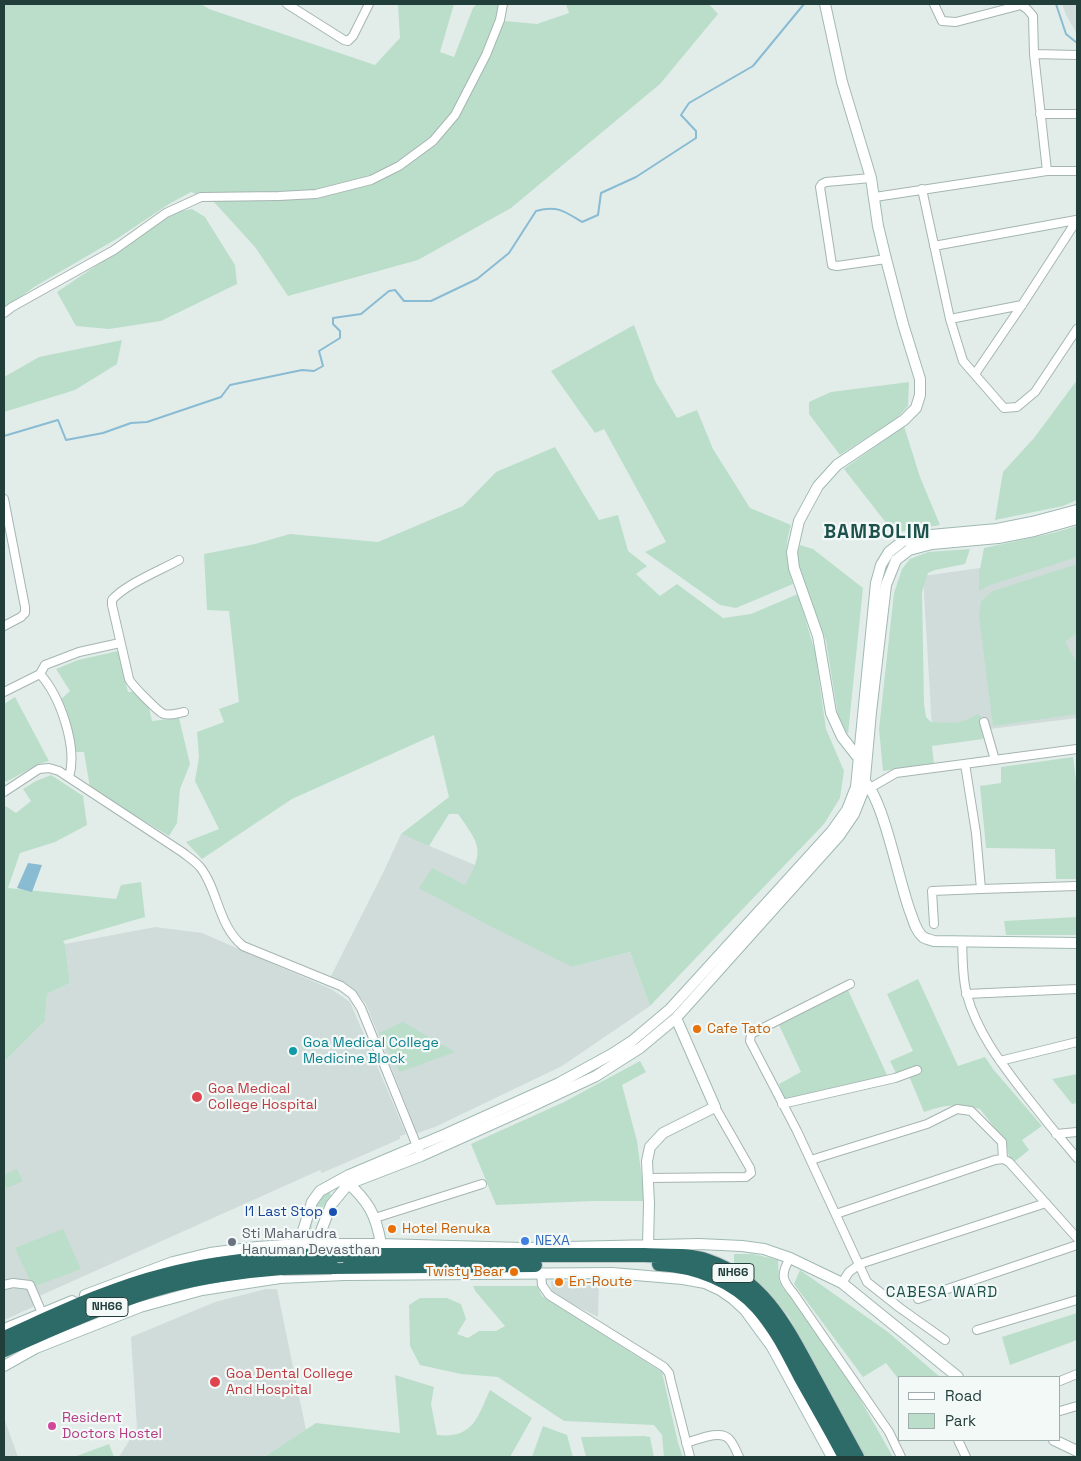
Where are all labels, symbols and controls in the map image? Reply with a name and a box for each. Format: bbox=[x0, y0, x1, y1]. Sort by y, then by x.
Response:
district label: BAMBOLIM bbox=[823, 522, 931, 544]
place label: Cafe Tato bbox=[707, 1021, 771, 1037]
marker: Cafe Tato bbox=[691, 1023, 703, 1035]
place label: Goa Medical College Medicine Block bbox=[303, 1035, 439, 1068]
marker: Goa Medical College Medicine Block bbox=[287, 1045, 299, 1057]
place label: Goa Medical College Hospital bbox=[208, 1081, 317, 1114]
marker: Goa Medical College Hospital bbox=[190, 1090, 204, 1104]
place label: I1 Last Stop bbox=[245, 1204, 323, 1220]
marker: I1 Last Stop bbox=[327, 1206, 339, 1218]
place label: Hotel Renuka bbox=[402, 1221, 491, 1237]
marker: Hotel Renuka bbox=[386, 1223, 398, 1235]
place label: Sti Maharudra Hanuman Devasthan bbox=[242, 1226, 380, 1258]
place label: NEXA bbox=[535, 1233, 570, 1249]
marker: NEXA bbox=[519, 1235, 531, 1247]
marker: Sti Maharudra Hanuman Devasthan bbox=[226, 1236, 238, 1248]
place label: Twisty Bear bbox=[425, 1264, 504, 1280]
road number: NH66 bbox=[712, 1264, 754, 1282]
marker: Twisty Bear bbox=[508, 1266, 520, 1278]
place label: En-Route bbox=[569, 1274, 632, 1290]
marker: En-Route bbox=[553, 1276, 565, 1288]
district label: CABESA WARD bbox=[884, 1284, 1000, 1302]
road number: NH66 bbox=[86, 1298, 128, 1316]
place label: Goa Dental College And Hospital bbox=[226, 1366, 353, 1398]
marker: Goa Dental College And Hospital bbox=[208, 1375, 222, 1389]
legend bbox=[898, 1376, 1061, 1441]
text: Road bbox=[945, 1386, 982, 1405]
place label: Resident Doctors Hostel bbox=[62, 1410, 162, 1442]
text: Park bbox=[945, 1411, 976, 1430]
marker: Resident Doctors Hostel bbox=[46, 1420, 58, 1432]

